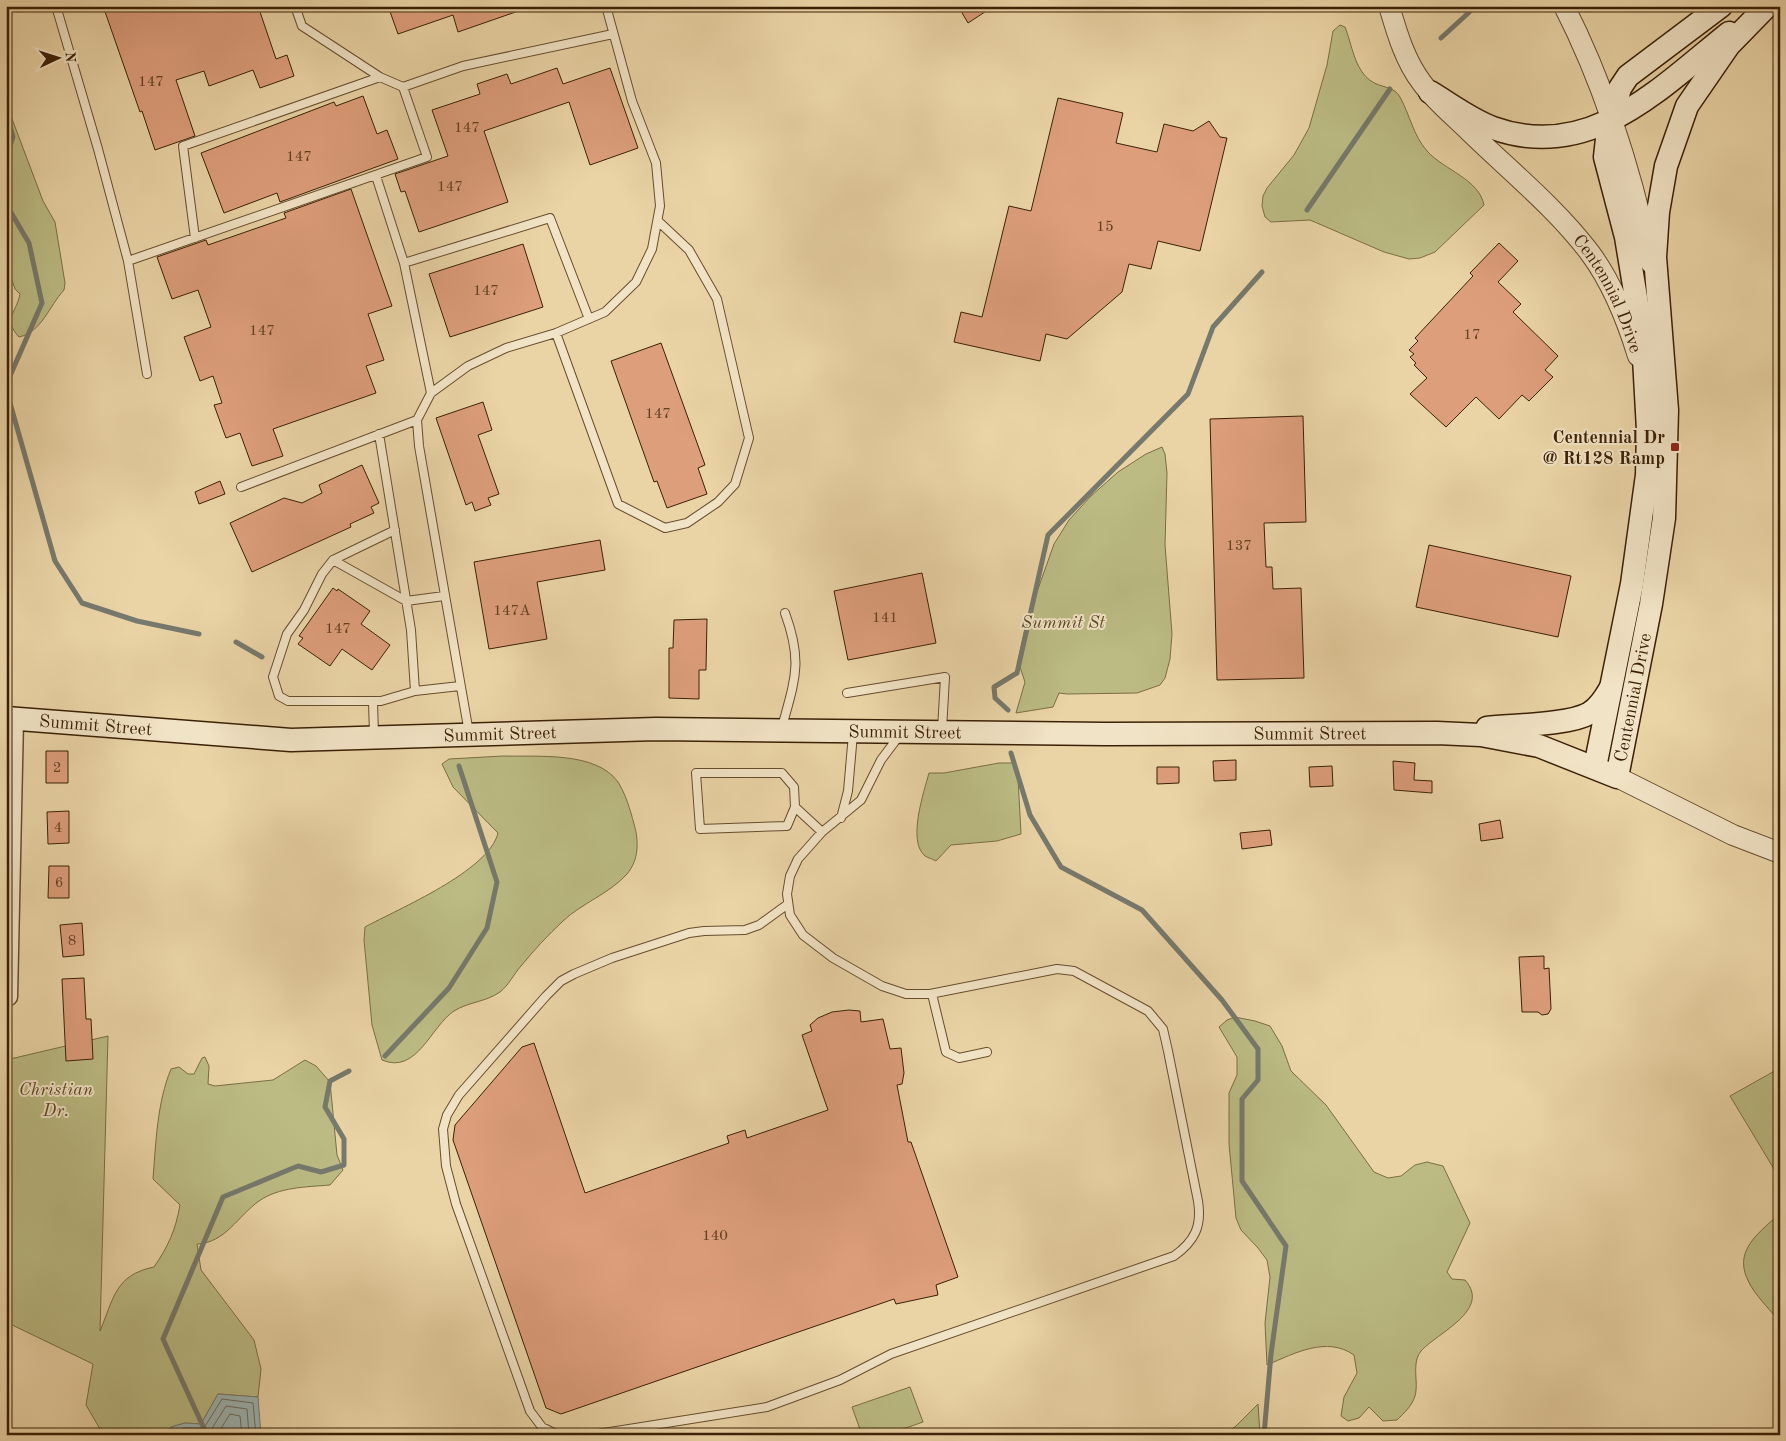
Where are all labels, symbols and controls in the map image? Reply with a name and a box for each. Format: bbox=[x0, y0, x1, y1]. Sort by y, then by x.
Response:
north arrow bbox=[32, 32, 82, 82]
text: N bbox=[63, 51, 77, 63]
house number: 147 bbox=[138, 75, 164, 90]
house number: 147 bbox=[454, 121, 480, 136]
house number: 147 bbox=[286, 150, 312, 165]
house number: 147 bbox=[437, 180, 463, 195]
house number: 15 bbox=[1096, 220, 1114, 235]
street label: Centennial Drive bbox=[1569, 231, 1644, 355]
house number: 147 bbox=[473, 284, 499, 299]
house number: 147 bbox=[249, 324, 275, 339]
house number: 17 bbox=[1463, 328, 1481, 343]
house number: 147 bbox=[645, 407, 671, 422]
place label: Centennial Dr @ Rt128 Ramp bbox=[1543, 429, 1665, 468]
marker: Centennial Dr @ Rt128 Ramp bbox=[1669, 441, 1681, 453]
house number: 137 bbox=[1226, 539, 1252, 554]
house number: 147A bbox=[493, 604, 531, 619]
house number: 141 bbox=[872, 611, 898, 626]
park label: Summit St bbox=[1021, 614, 1105, 632]
house number: 147 bbox=[325, 622, 351, 637]
street label: Centennial Drive bbox=[1612, 632, 1655, 764]
street label: Summit Street bbox=[38, 713, 153, 739]
street label: Summit Street bbox=[848, 723, 962, 742]
street label: Summit Street bbox=[443, 724, 557, 745]
street label: Summit Street bbox=[1253, 725, 1367, 744]
house number: 2 bbox=[53, 761, 61, 776]
house number: 4 bbox=[54, 821, 62, 836]
house number: 6 bbox=[55, 876, 63, 891]
house number: 8 bbox=[68, 934, 76, 949]
park label: Christian Dr. bbox=[19, 1081, 93, 1120]
house number: 140 bbox=[702, 1229, 728, 1244]

